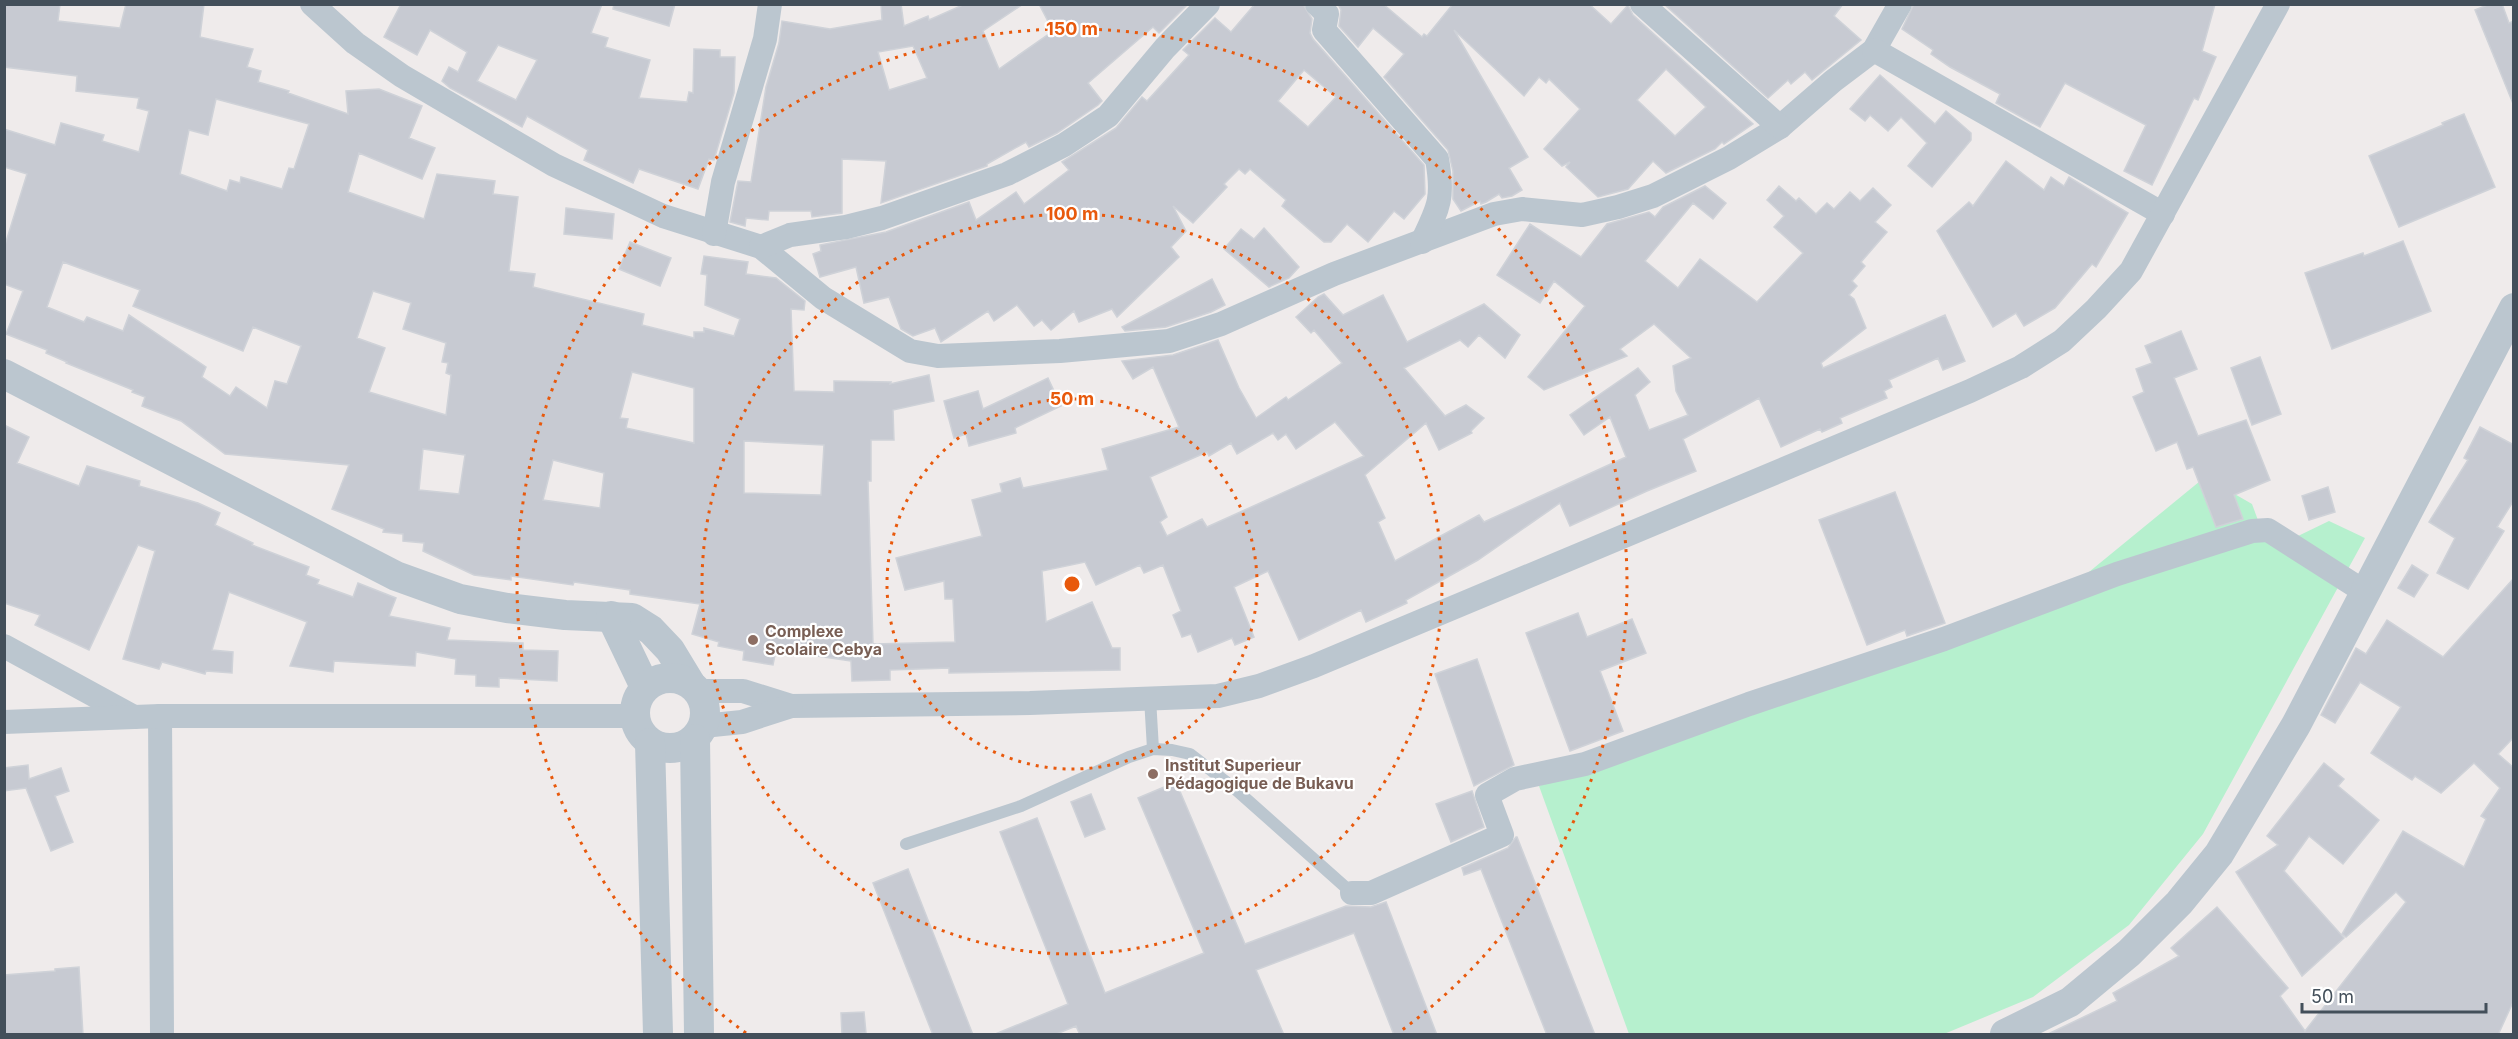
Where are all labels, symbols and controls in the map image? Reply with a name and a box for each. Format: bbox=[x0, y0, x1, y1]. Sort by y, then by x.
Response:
text: 150 m bbox=[1046, 18, 1098, 39]
text: 100 m bbox=[1046, 203, 1098, 224]
text: 50 m bbox=[1050, 388, 1094, 409]
centre of rings bbox=[1062, 574, 1082, 594]
place label: Complexe Scolaire Cebya bbox=[765, 621, 882, 659]
marker: Complexe Scolaire Cebya bbox=[746, 633, 760, 647]
place label: Institut Superieur Pédagogique de Bukavu bbox=[1165, 755, 1354, 793]
marker: Institut Superieur Pédagogique de Bukavu bbox=[1146, 767, 1160, 781]
scale bar bbox=[2302, 976, 2486, 1014]
text: 50 m bbox=[2311, 986, 2354, 1007]

